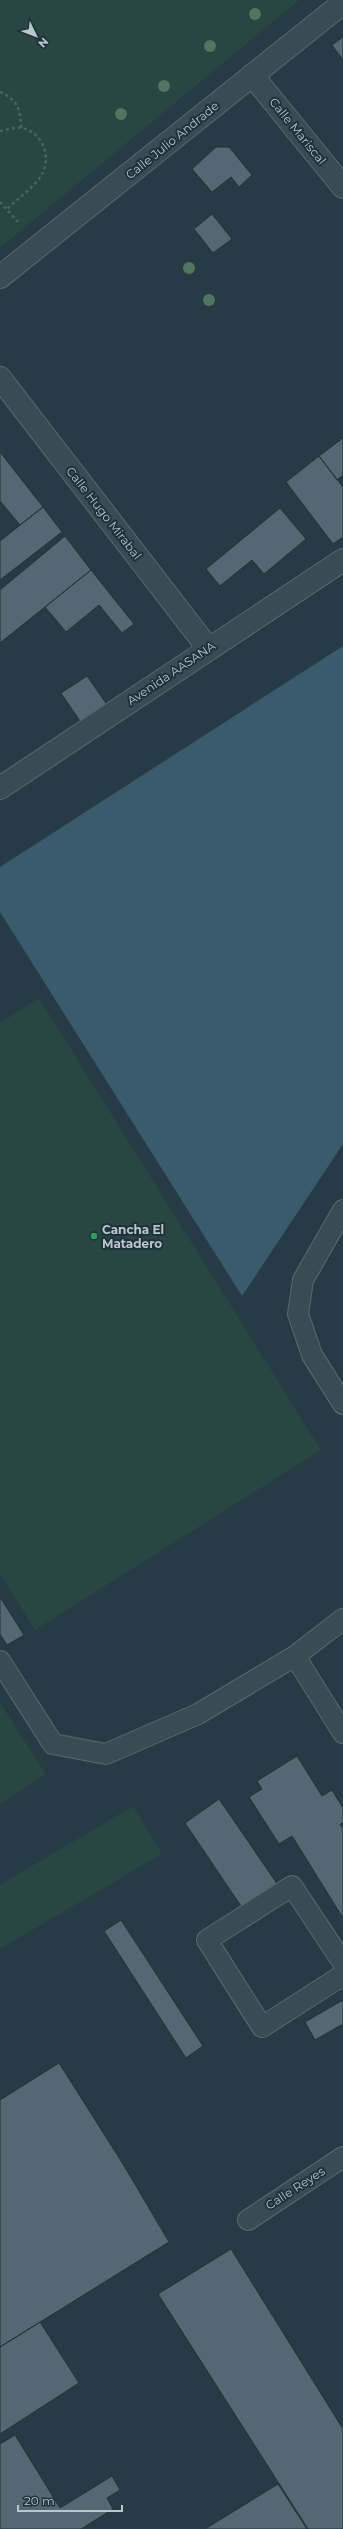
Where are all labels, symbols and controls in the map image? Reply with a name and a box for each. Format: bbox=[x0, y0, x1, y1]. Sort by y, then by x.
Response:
north arrow bbox=[16, 16, 56, 56]
text: N bbox=[35, 35, 51, 51]
street label: Calle Mariscal bbox=[266, 95, 330, 167]
street label: Calle Julio Andrade bbox=[123, 98, 221, 182]
street label: Calle Hugo Mirabal bbox=[63, 464, 145, 562]
street label: Avenida AASANA bbox=[124, 638, 218, 708]
place label: Cancha El Matadero bbox=[102, 1222, 164, 1251]
marker: Cancha El Matadero bbox=[89, 1231, 99, 1241]
street label: Calle Reyes bbox=[263, 2163, 328, 2213]
scale bar bbox=[18, 2487, 122, 2513]
text: 20 m bbox=[24, 2493, 55, 2508]

